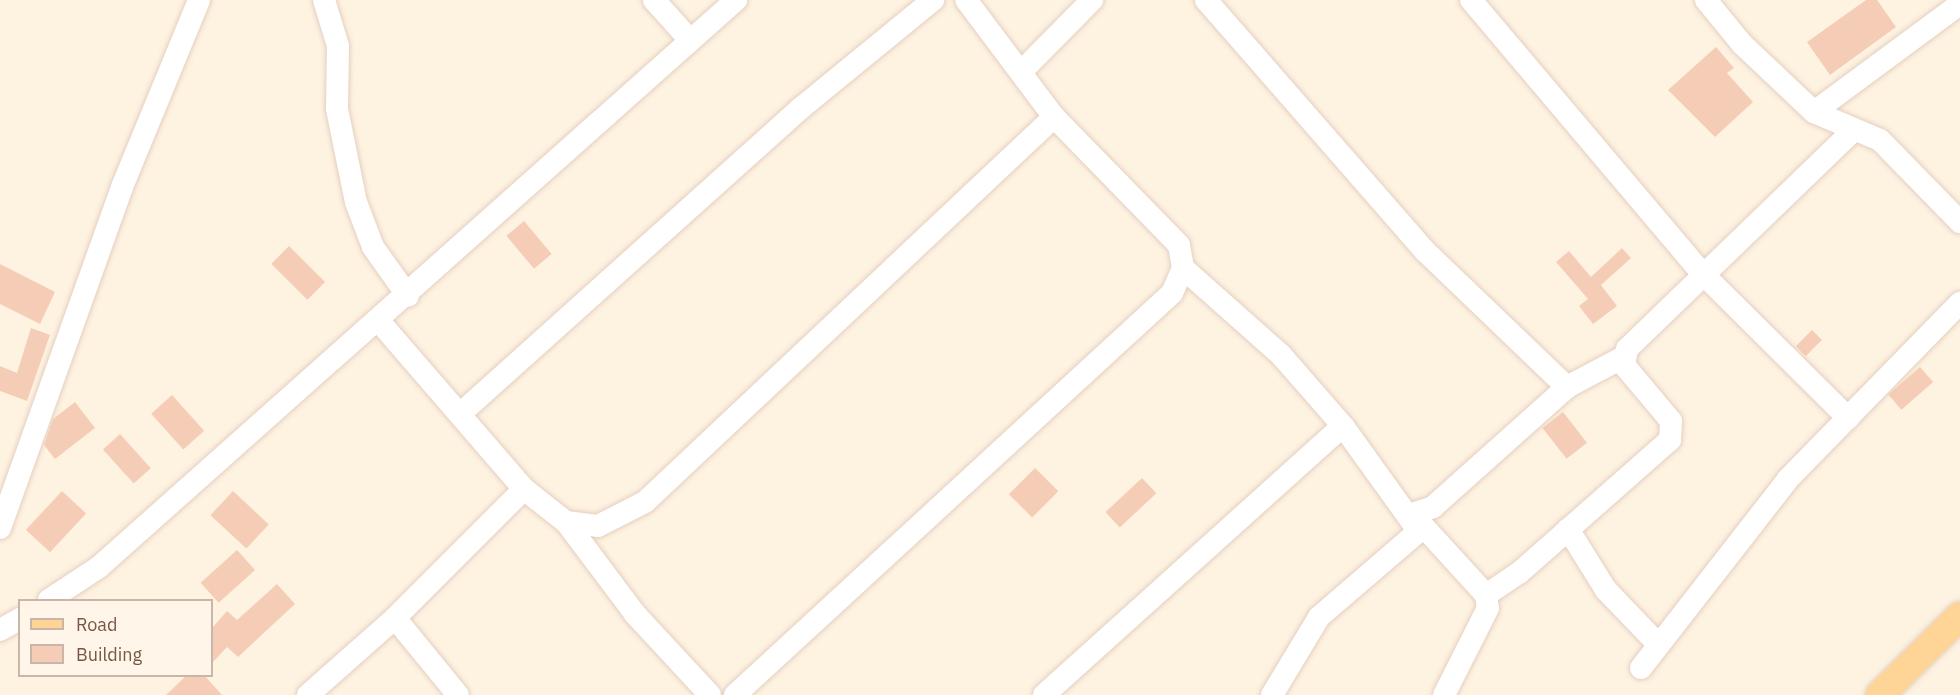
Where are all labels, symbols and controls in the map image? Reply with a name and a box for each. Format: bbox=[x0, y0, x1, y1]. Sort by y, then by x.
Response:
legend bbox=[18, 599, 213, 677]
text: Road bbox=[76, 613, 117, 636]
text: Building bbox=[76, 643, 142, 666]

